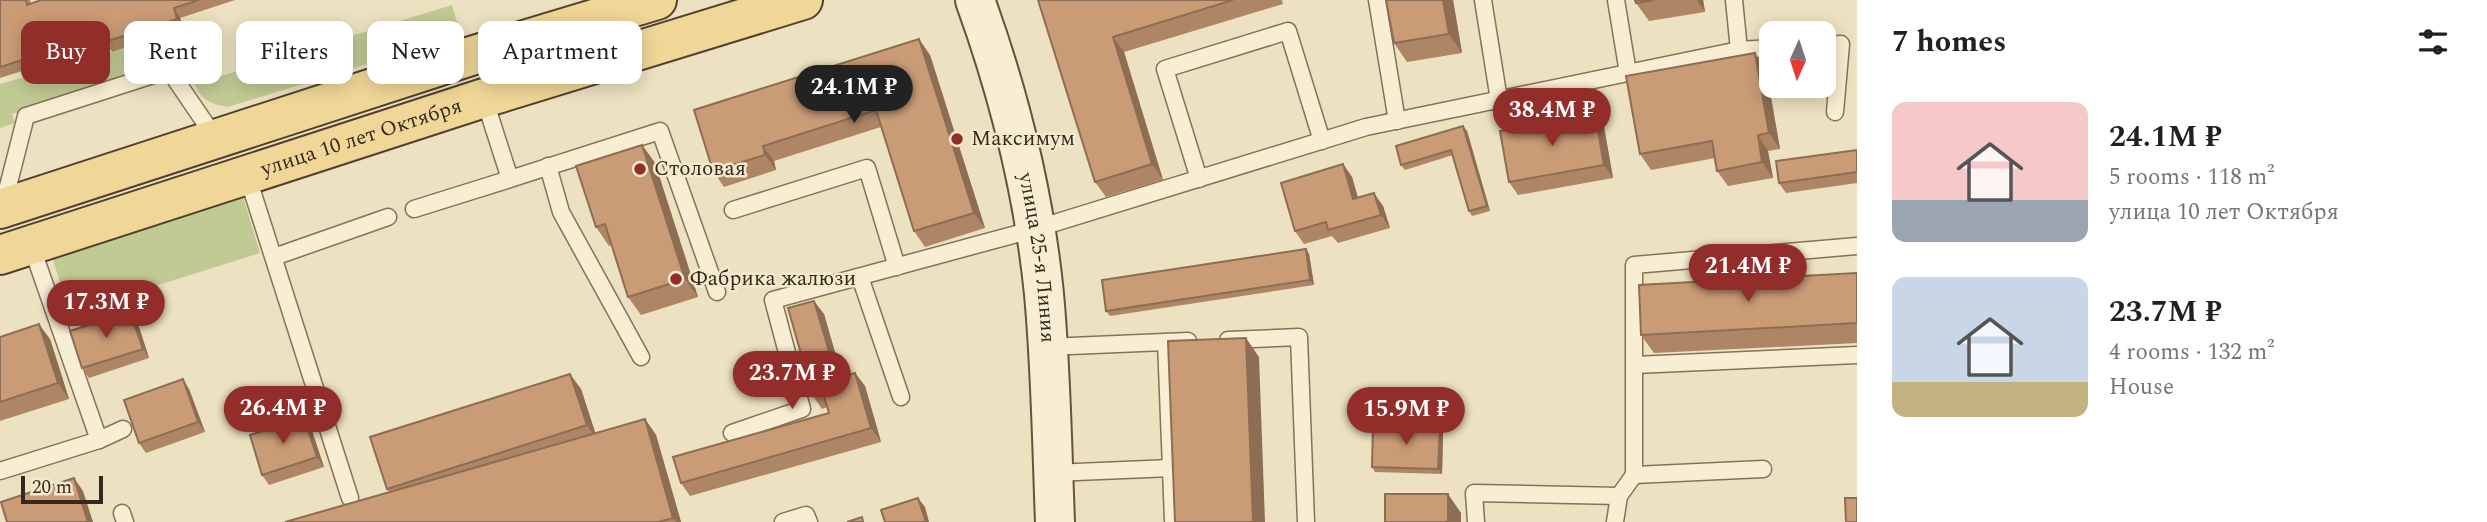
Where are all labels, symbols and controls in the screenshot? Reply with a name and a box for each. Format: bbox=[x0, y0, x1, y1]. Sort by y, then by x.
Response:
text: 7 homes bbox=[1892, 19, 2006, 65]
chip: Buy bbox=[21, 21, 110, 84]
chip: Rent bbox=[124, 21, 222, 84]
chip: Filters bbox=[236, 21, 353, 84]
chip: New bbox=[367, 21, 464, 84]
chip: Apartment bbox=[478, 21, 642, 84]
north arrow bbox=[1759, 21, 1836, 98]
map controls bbox=[1759, 21, 1836, 98]
icon: filters bbox=[2414, 23, 2452, 61]
pin: 24.1M ₽ bbox=[789, 66, 919, 125]
text: 24.1M ₽ bbox=[811, 70, 897, 105]
pin: 38.4M ₽ bbox=[1487, 88, 1617, 148]
street label: улица 10 лет Октября bbox=[256, 90, 466, 186]
text: 38.4M ₽ bbox=[1509, 93, 1595, 128]
text: 24.1M ₽ bbox=[2109, 114, 2222, 160]
place label: Максимум bbox=[971, 123, 1075, 155]
icon: home bbox=[1948, 130, 2032, 214]
marker: Максимум bbox=[949, 131, 965, 147]
place label: Столовая bbox=[654, 153, 746, 185]
text: 5 rooms · 118 m² bbox=[2109, 160, 2275, 195]
marker: Столовая bbox=[632, 161, 648, 177]
street label: улица 25-я Линия bbox=[1009, 169, 1064, 344]
text: улица 10 лет Октября bbox=[2109, 195, 2339, 230]
pin: 21.4M ₽ bbox=[1683, 244, 1813, 304]
text: 21.4M ₽ bbox=[1705, 249, 1791, 284]
place label: Фабрика жалюзи bbox=[690, 263, 856, 295]
marker: Фабрика жалюзи bbox=[668, 271, 684, 287]
pin: 17.3M ₽ bbox=[41, 280, 171, 340]
text: 17.3M ₽ bbox=[63, 285, 149, 320]
text: 23.7M ₽ bbox=[2109, 289, 2222, 335]
icon: home bbox=[1948, 305, 2032, 389]
text: 4 rooms · 132 m² bbox=[2109, 335, 2275, 370]
pin: 23.7M ₽ bbox=[727, 352, 857, 411]
text: 23.7M ₽ bbox=[749, 356, 835, 391]
text: House bbox=[2109, 370, 2174, 405]
pin: 26.4M ₽ bbox=[218, 386, 348, 446]
pin: 15.9M ₽ bbox=[1341, 388, 1471, 447]
text: 26.4M ₽ bbox=[240, 391, 326, 426]
text: 15.9M ₽ bbox=[1363, 392, 1449, 427]
scale bar bbox=[21, 473, 103, 505]
text: 20 m bbox=[32, 473, 72, 502]

